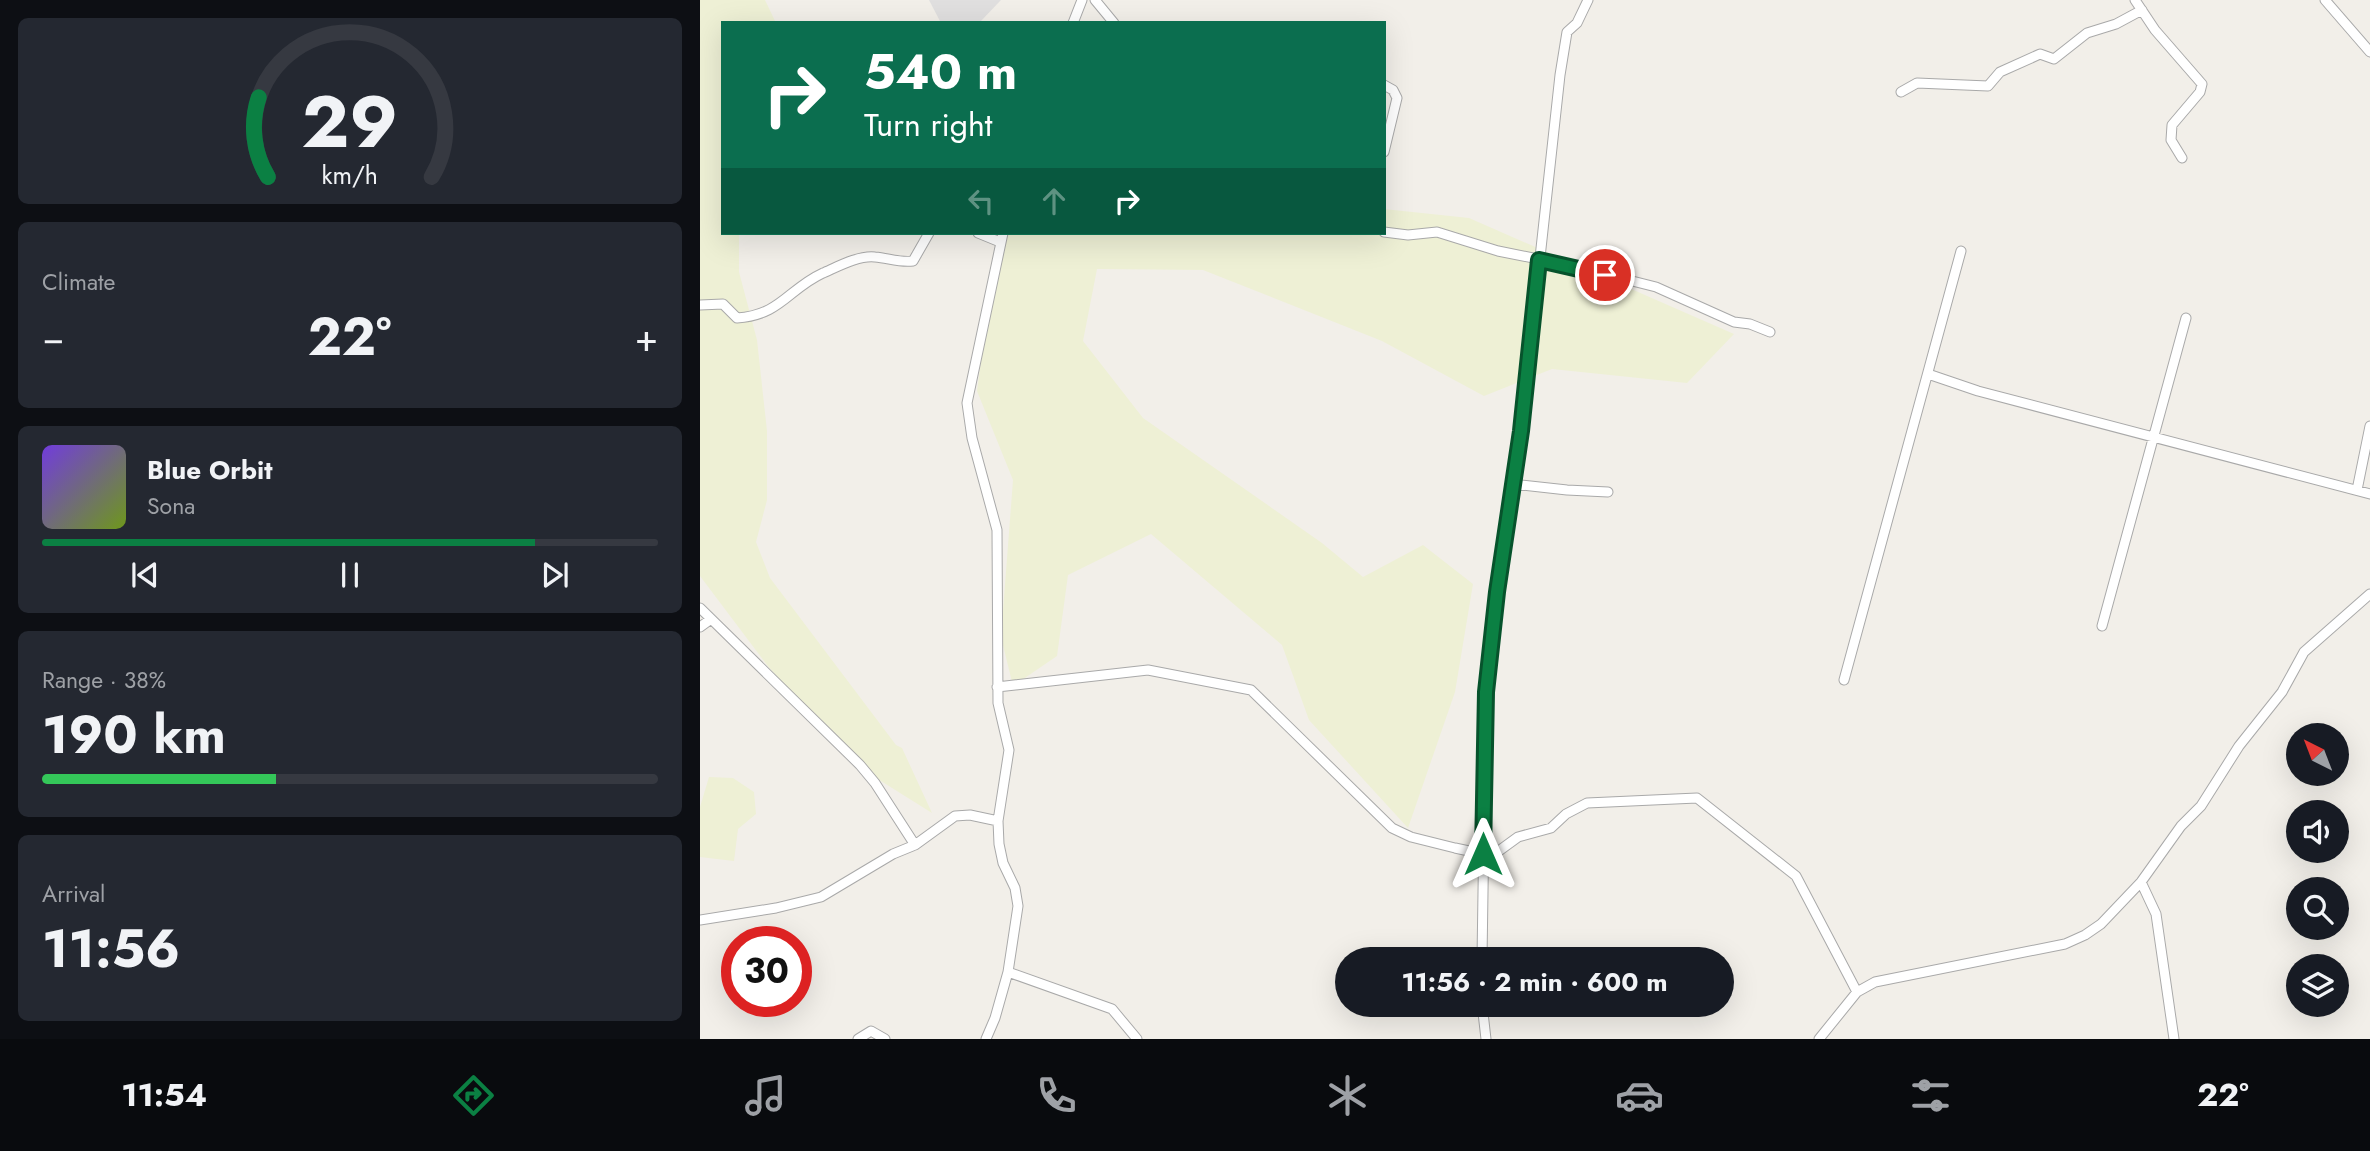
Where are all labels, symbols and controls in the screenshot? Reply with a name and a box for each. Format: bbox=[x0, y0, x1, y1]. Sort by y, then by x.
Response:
text: 540 m bbox=[864, 37, 1017, 107]
icon: right bbox=[749, 49, 840, 140]
text: 29 bbox=[302, 69, 398, 174]
text: Turn right bbox=[864, 102, 993, 148]
text: km/h bbox=[322, 157, 378, 193]
icon: left bbox=[962, 182, 1000, 220]
icon: ahead bbox=[1035, 182, 1073, 220]
icon: right bbox=[1108, 182, 1146, 220]
pin bbox=[1575, 245, 1635, 305]
icon: arrive bbox=[1586, 256, 1624, 294]
text: Climate bbox=[42, 265, 115, 299]
text: 22° bbox=[308, 299, 391, 375]
text: − bbox=[42, 310, 64, 365]
text: + bbox=[635, 310, 658, 365]
text: Blue Orbit bbox=[147, 451, 272, 489]
text: Sona bbox=[147, 489, 195, 523]
icon: previous bbox=[126, 556, 164, 594]
icon: pause bbox=[331, 556, 369, 594]
icon: next bbox=[536, 556, 574, 594]
text: Range · 38% bbox=[42, 663, 166, 697]
text: 190 km bbox=[42, 697, 226, 773]
north arrow bbox=[2286, 723, 2348, 786]
map controls bbox=[2286, 723, 2349, 1017]
button: sound bbox=[2286, 800, 2349, 863]
position arrow bbox=[1446, 817, 1520, 891]
text: Arrival bbox=[42, 877, 105, 911]
button: search bbox=[2286, 877, 2349, 940]
text: 11:56 bbox=[42, 911, 180, 987]
speed limit sign: 30 bbox=[721, 926, 812, 1017]
button: layers bbox=[2286, 954, 2349, 1017]
text: 11:56 · 2 min · 600 m bbox=[1401, 963, 1668, 1001]
icon: directions bbox=[449, 1071, 498, 1120]
icon: music bbox=[741, 1071, 790, 1120]
icon: phone bbox=[1032, 1071, 1081, 1120]
icon: climate bbox=[1323, 1071, 1372, 1120]
icon: car bbox=[1615, 1071, 1664, 1120]
icon: filters bbox=[1906, 1071, 1955, 1120]
text: 11:54 bbox=[121, 1072, 207, 1118]
text: 22° bbox=[2197, 1072, 2249, 1118]

